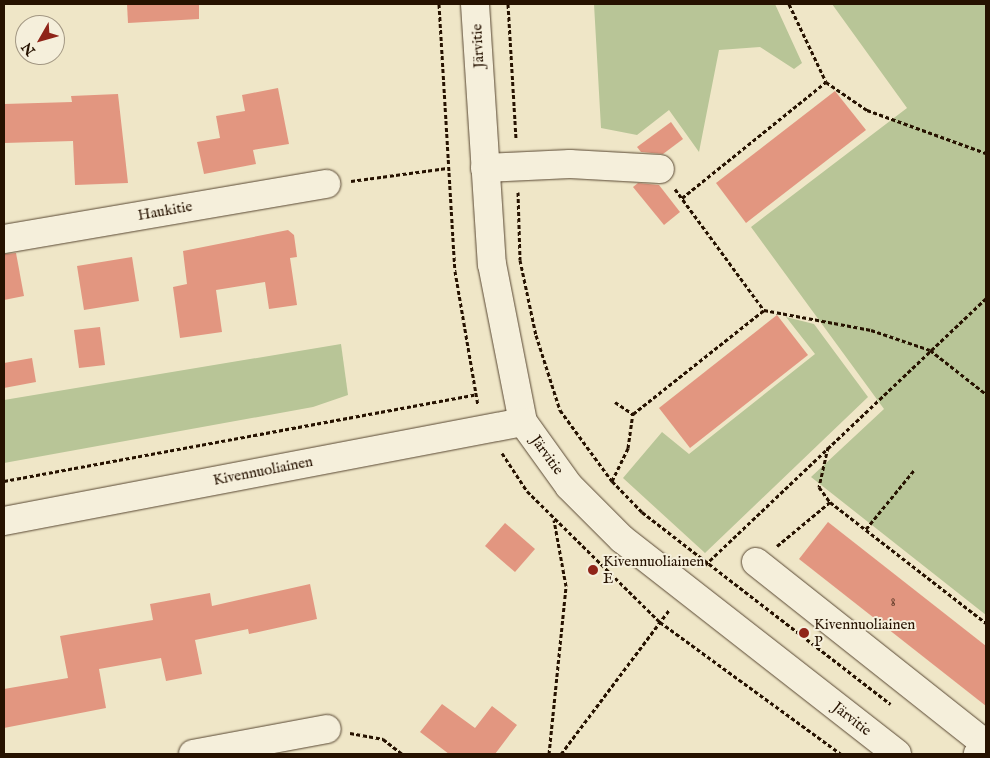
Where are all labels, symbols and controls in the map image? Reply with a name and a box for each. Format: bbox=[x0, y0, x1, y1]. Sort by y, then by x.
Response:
north arrow bbox=[15, 15, 65, 65]
street label: Järvitie bbox=[468, 23, 488, 69]
text: N bbox=[18, 38, 40, 59]
street label: Haukitie bbox=[136, 197, 194, 225]
street label: Järvitie bbox=[527, 432, 567, 478]
street label: Kivennuoliainen bbox=[212, 452, 314, 490]
place label: Kivennuoliainen E bbox=[603, 552, 704, 587]
marker: Kivennuoliainen E bbox=[587, 564, 599, 576]
house number: 8 bbox=[891, 596, 895, 610]
place label: Kivennuoliainen P bbox=[814, 615, 915, 650]
marker: Kivennuoliainen P bbox=[798, 627, 810, 639]
street label: Järvitie bbox=[829, 698, 875, 740]

